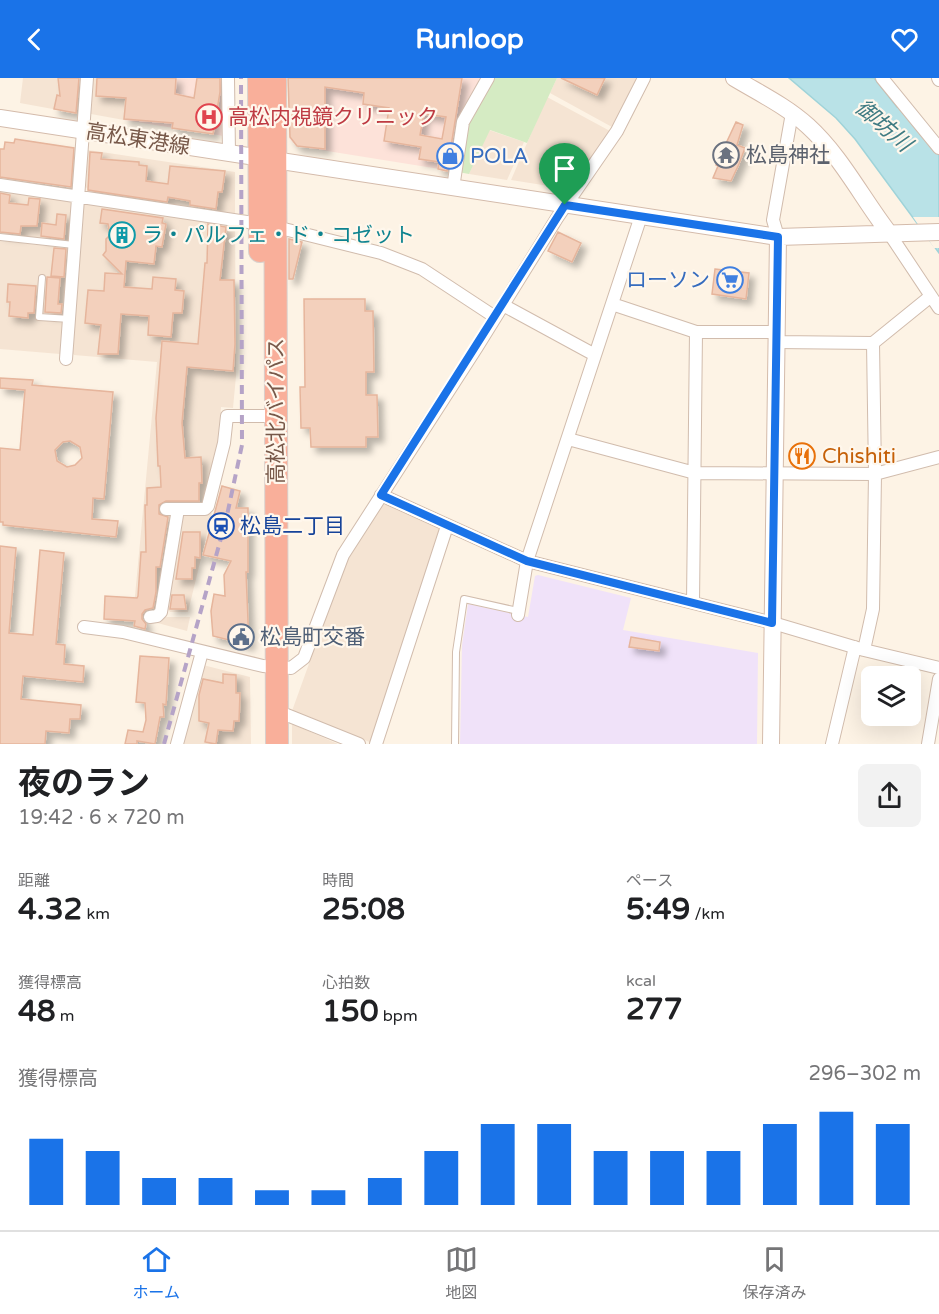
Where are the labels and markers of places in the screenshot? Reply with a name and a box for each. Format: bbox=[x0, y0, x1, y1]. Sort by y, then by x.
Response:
hospital icon: 高松内視鏡クリニック bbox=[194, 102, 224, 132]
place label: 高松内視鏡クリニック bbox=[228, 105, 438, 130]
temple icon: 松島神社 bbox=[711, 140, 741, 170]
shop icon: POLA bbox=[435, 141, 465, 171]
pin bbox=[539, 143, 590, 205]
place label: 松島神社 bbox=[746, 143, 830, 168]
place label: POLA bbox=[470, 144, 529, 169]
building icon: ラ・パルフェ・ド・コゼット bbox=[107, 220, 137, 250]
place label: ラ・パルフェ・ド・コゼット bbox=[142, 223, 415, 248]
supermarket icon: ローソン bbox=[715, 265, 745, 295]
place label: ローソン bbox=[626, 268, 710, 293]
restaurant icon: Chishiti bbox=[787, 441, 817, 471]
place label: Chishiti bbox=[822, 444, 896, 469]
station icon: 松島二丁目 bbox=[206, 511, 236, 541]
place label: 松島二丁目 bbox=[240, 514, 345, 539]
public building icon: 松島町交番 bbox=[226, 622, 256, 652]
place label: 松島町交番 bbox=[260, 625, 365, 650]

